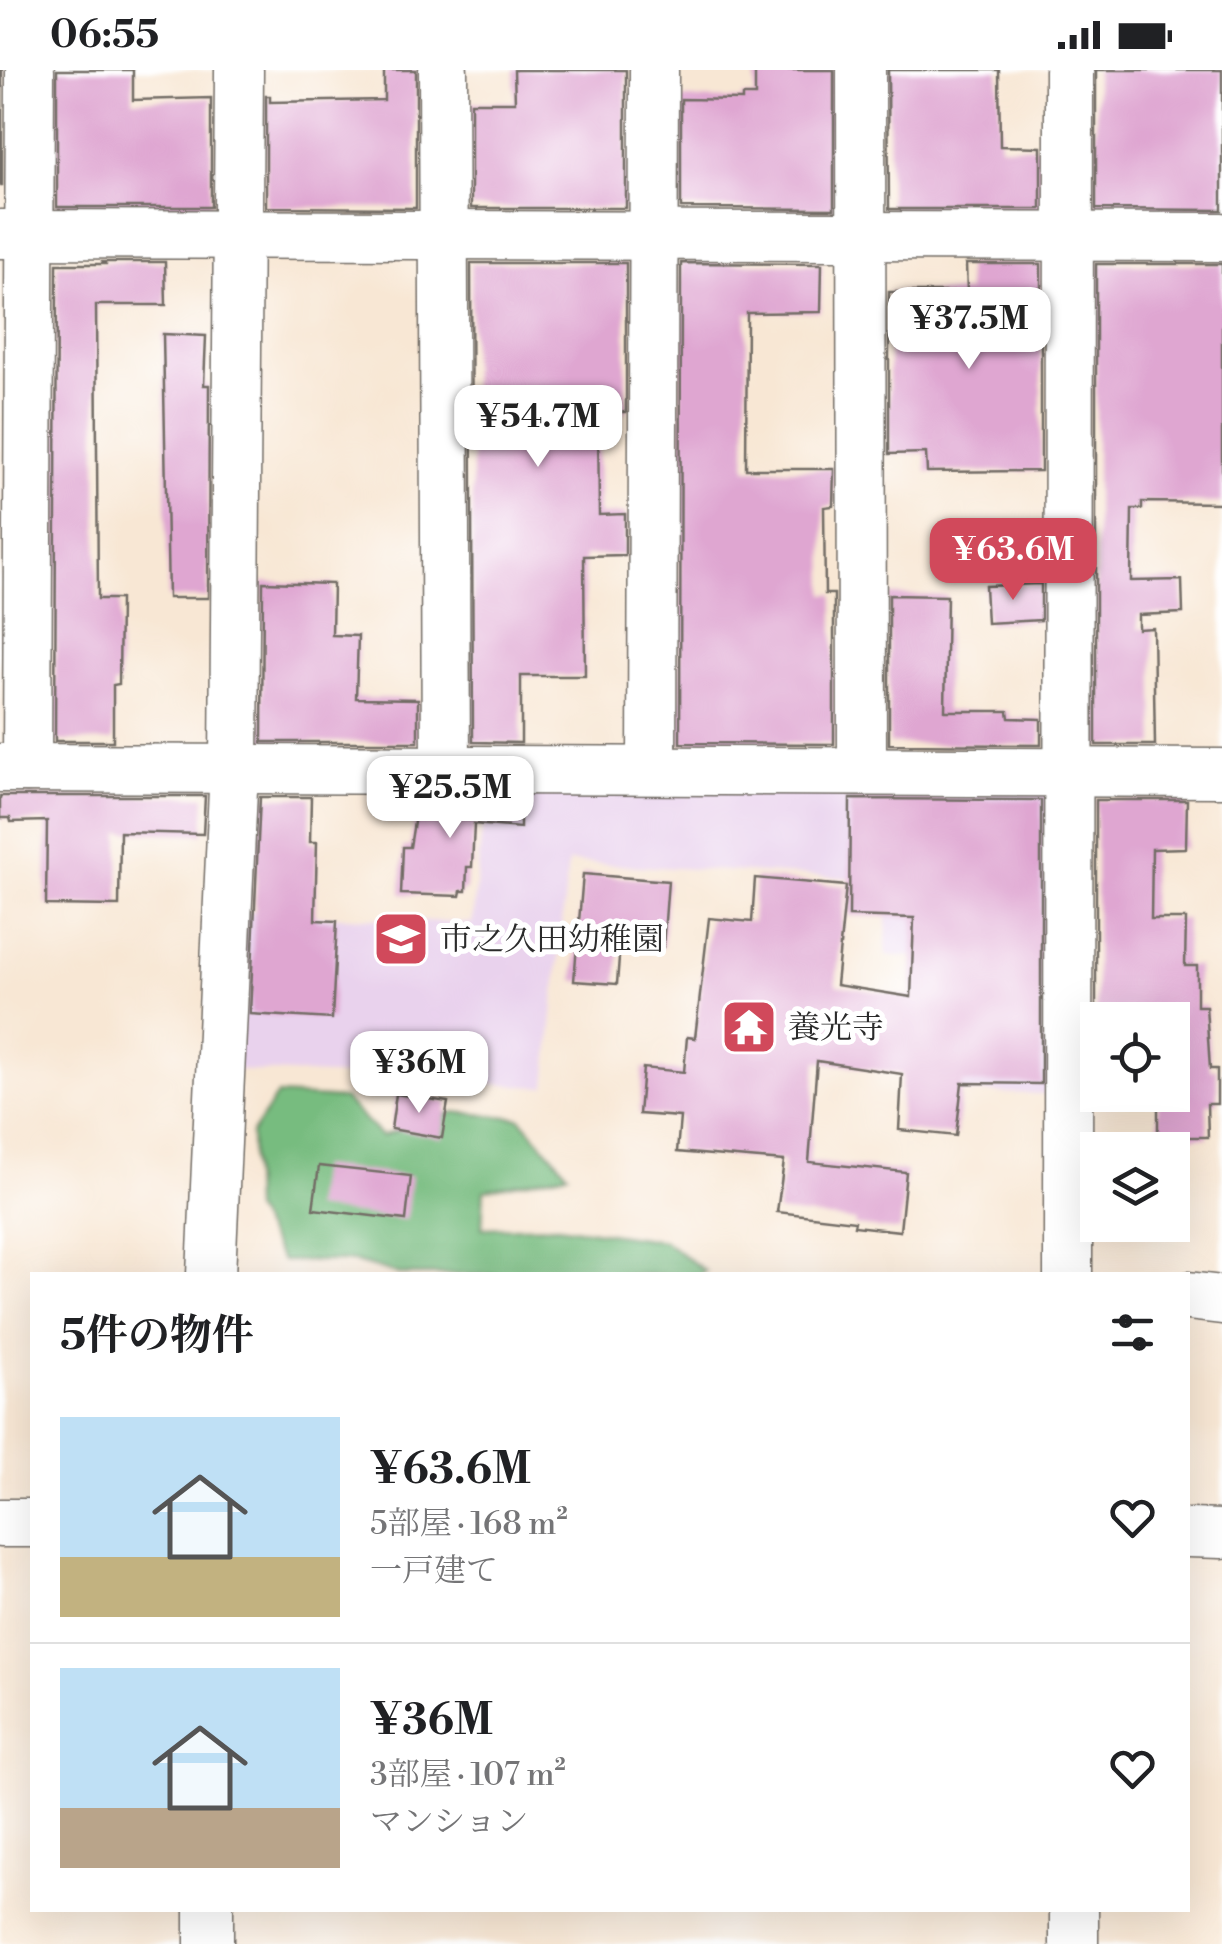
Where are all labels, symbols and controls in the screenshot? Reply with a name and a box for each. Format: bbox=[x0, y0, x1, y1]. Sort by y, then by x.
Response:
text: 06:55 bbox=[50, 12, 159, 59]
pin: ¥37.5M bbox=[888, 287, 1050, 372]
text: ¥37.5M bbox=[910, 299, 1028, 339]
pin: ¥54.7M bbox=[457, 385, 619, 470]
text: ¥54.7M bbox=[476, 397, 600, 437]
pin: ¥63.6M bbox=[932, 518, 1094, 603]
text: ¥63.6M bbox=[952, 530, 1074, 570]
pin: ¥25.5M bbox=[369, 756, 531, 841]
text: ¥25.5M bbox=[389, 768, 511, 808]
school or university icon: 市之久田幼稚園 bbox=[371, 909, 431, 969]
place label: 市之久田幼稚園 bbox=[440, 920, 664, 960]
temple icon: 養光寺 bbox=[719, 997, 779, 1057]
map controls bbox=[1080, 1002, 1190, 1242]
button: locate bbox=[1080, 1002, 1190, 1112]
place label: 養光寺 bbox=[788, 1008, 884, 1048]
pin: ¥36M bbox=[360, 1031, 478, 1116]
text: ¥36M bbox=[372, 1043, 466, 1083]
button: layers bbox=[1080, 1132, 1190, 1242]
icon: filters bbox=[1105, 1305, 1160, 1360]
text: 5件の物件 bbox=[60, 1310, 254, 1363]
text: ¥63.6M bbox=[370, 1444, 531, 1497]
icon: home bbox=[140, 1457, 260, 1577]
icon: heart bbox=[1105, 1490, 1160, 1545]
text: 5部屋 · 168 m² bbox=[370, 1504, 568, 1544]
text: 一戸建て bbox=[370, 1551, 498, 1591]
text: ¥36M bbox=[370, 1695, 493, 1748]
icon: home bbox=[140, 1708, 260, 1828]
icon: heart bbox=[1105, 1741, 1160, 1796]
text: 3部屋 · 107 m² bbox=[370, 1755, 566, 1795]
text: マンション bbox=[370, 1802, 529, 1842]

